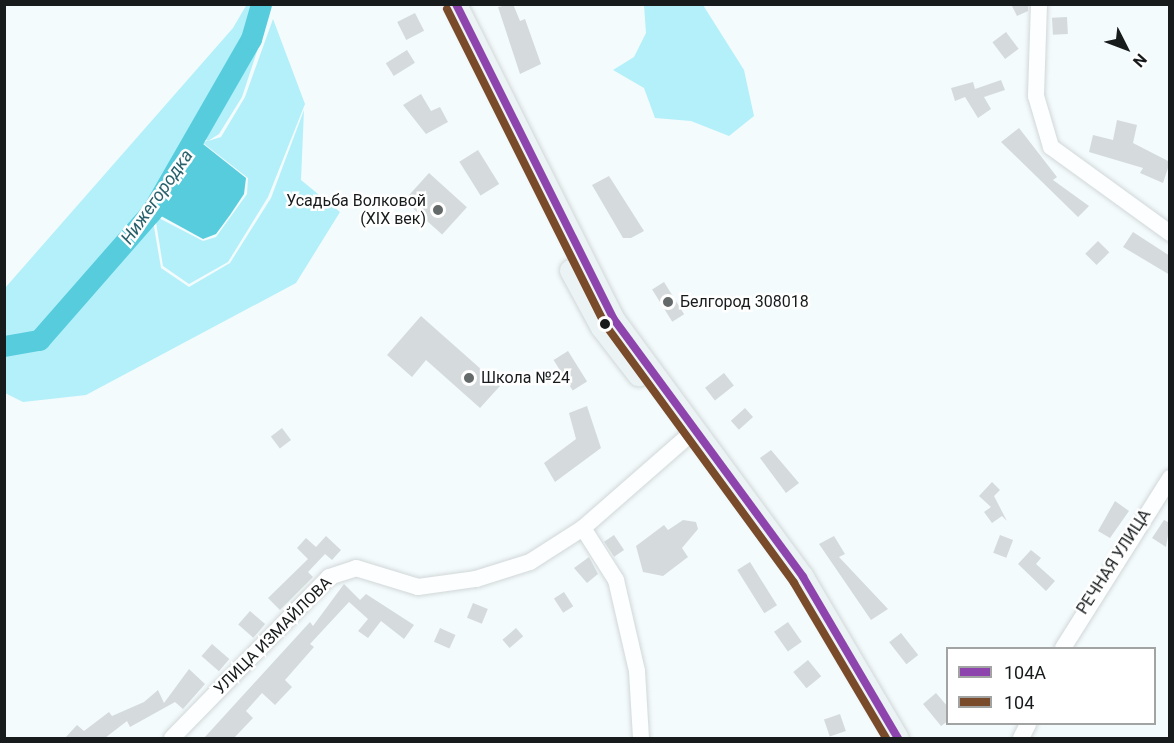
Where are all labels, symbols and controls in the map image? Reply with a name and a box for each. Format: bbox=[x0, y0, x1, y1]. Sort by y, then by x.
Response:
north arrow bbox=[1096, 18, 1156, 78]
text: N bbox=[1129, 50, 1151, 71]
water label: Нижегородка bbox=[116, 145, 198, 249]
place label: Усадьба Волковой (XIX век) bbox=[286, 191, 426, 229]
marker: Усадьба Волковой (XIX век) bbox=[431, 203, 445, 217]
place label: Белгород 308018 bbox=[680, 292, 809, 312]
marker: Белгород 308018 bbox=[661, 295, 675, 309]
unlabelled marker bbox=[599, 318, 611, 330]
place label: Школа №24 bbox=[481, 368, 570, 388]
marker: Школа №24 bbox=[462, 371, 476, 385]
street label: РЕЧНАЯ УЛИЦА bbox=[1073, 506, 1155, 618]
street label: УЛИЦА ИЗМАЙЛОВА bbox=[210, 573, 336, 699]
legend bbox=[946, 647, 1156, 725]
text: 104А bbox=[1004, 662, 1046, 683]
text: 104 bbox=[1004, 692, 1034, 713]

